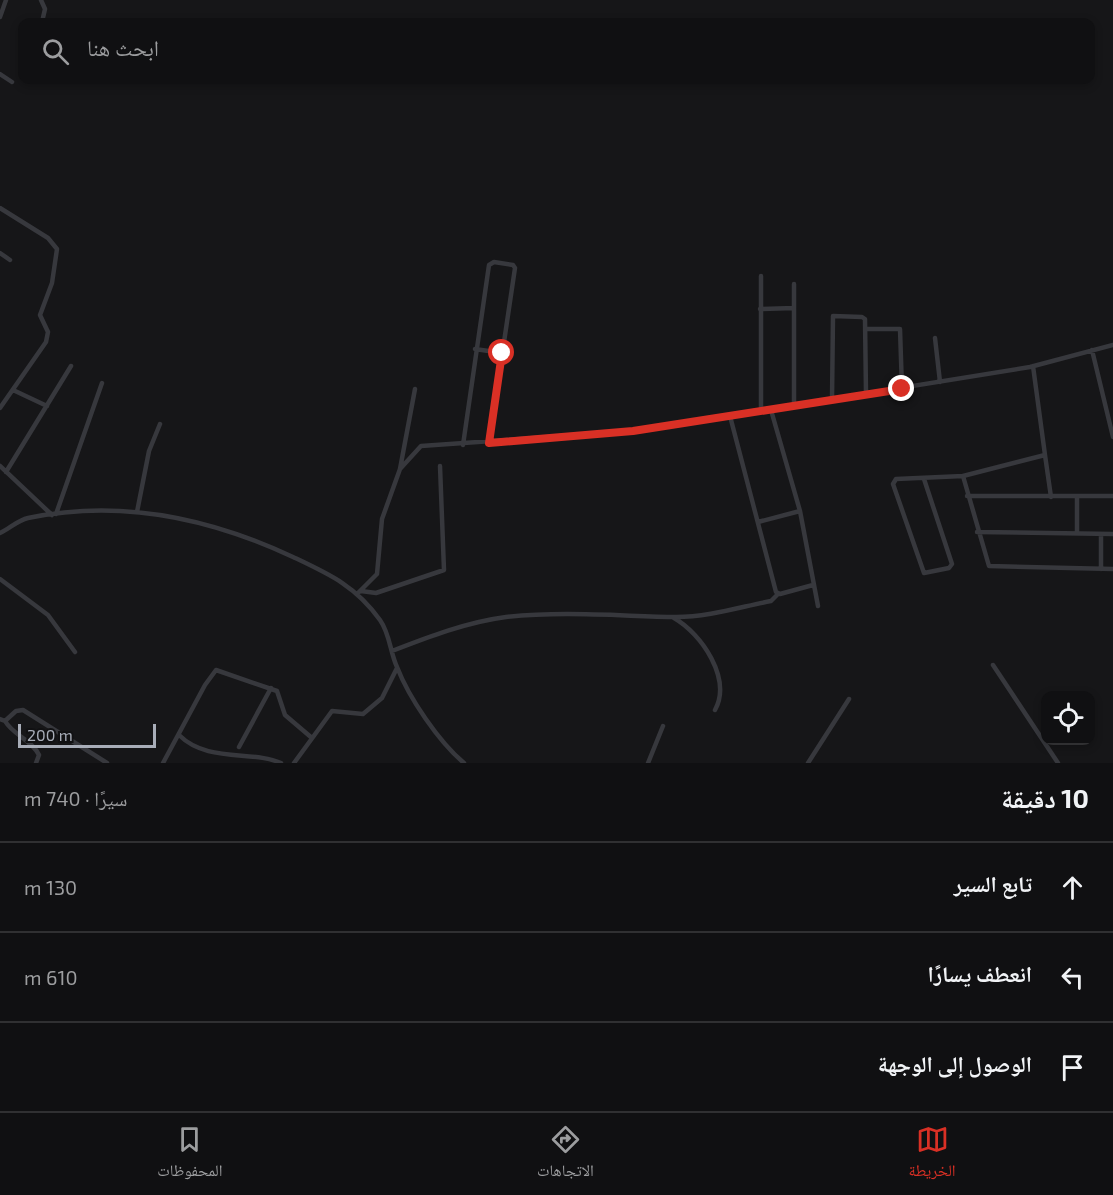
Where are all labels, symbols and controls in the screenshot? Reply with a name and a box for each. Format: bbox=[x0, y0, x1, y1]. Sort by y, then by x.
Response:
search box bbox=[18, 18, 1095, 84]
text: ابحث هنا bbox=[87, 34, 159, 60]
icon: search bbox=[39, 35, 72, 68]
route start bbox=[488, 339, 514, 365]
route end bbox=[888, 375, 914, 401]
map controls bbox=[1041, 691, 1095, 745]
button: locate bbox=[1041, 691, 1095, 745]
scale bar bbox=[18, 721, 156, 748]
text: 200 m bbox=[27, 725, 73, 744]
text: 10 دقيقة bbox=[1001, 782, 1089, 813]
text: سيرًا · 740 m bbox=[24, 786, 127, 810]
text: تابع السير bbox=[954, 870, 1032, 896]
icon: ahead bbox=[1056, 871, 1089, 904]
text: 130 m bbox=[24, 875, 77, 899]
text: انعطف يسارًا bbox=[927, 960, 1032, 986]
icon: left bbox=[1056, 961, 1089, 994]
text: 610 m bbox=[24, 965, 77, 989]
text: الوصول إلى الوجهة bbox=[878, 1050, 1032, 1076]
icon: arrive bbox=[1056, 1051, 1089, 1084]
tab: المحفوظات bbox=[157, 1123, 222, 1186]
tab: الاتجاهات bbox=[537, 1123, 594, 1186]
tab: الخريطة bbox=[909, 1123, 956, 1186]

